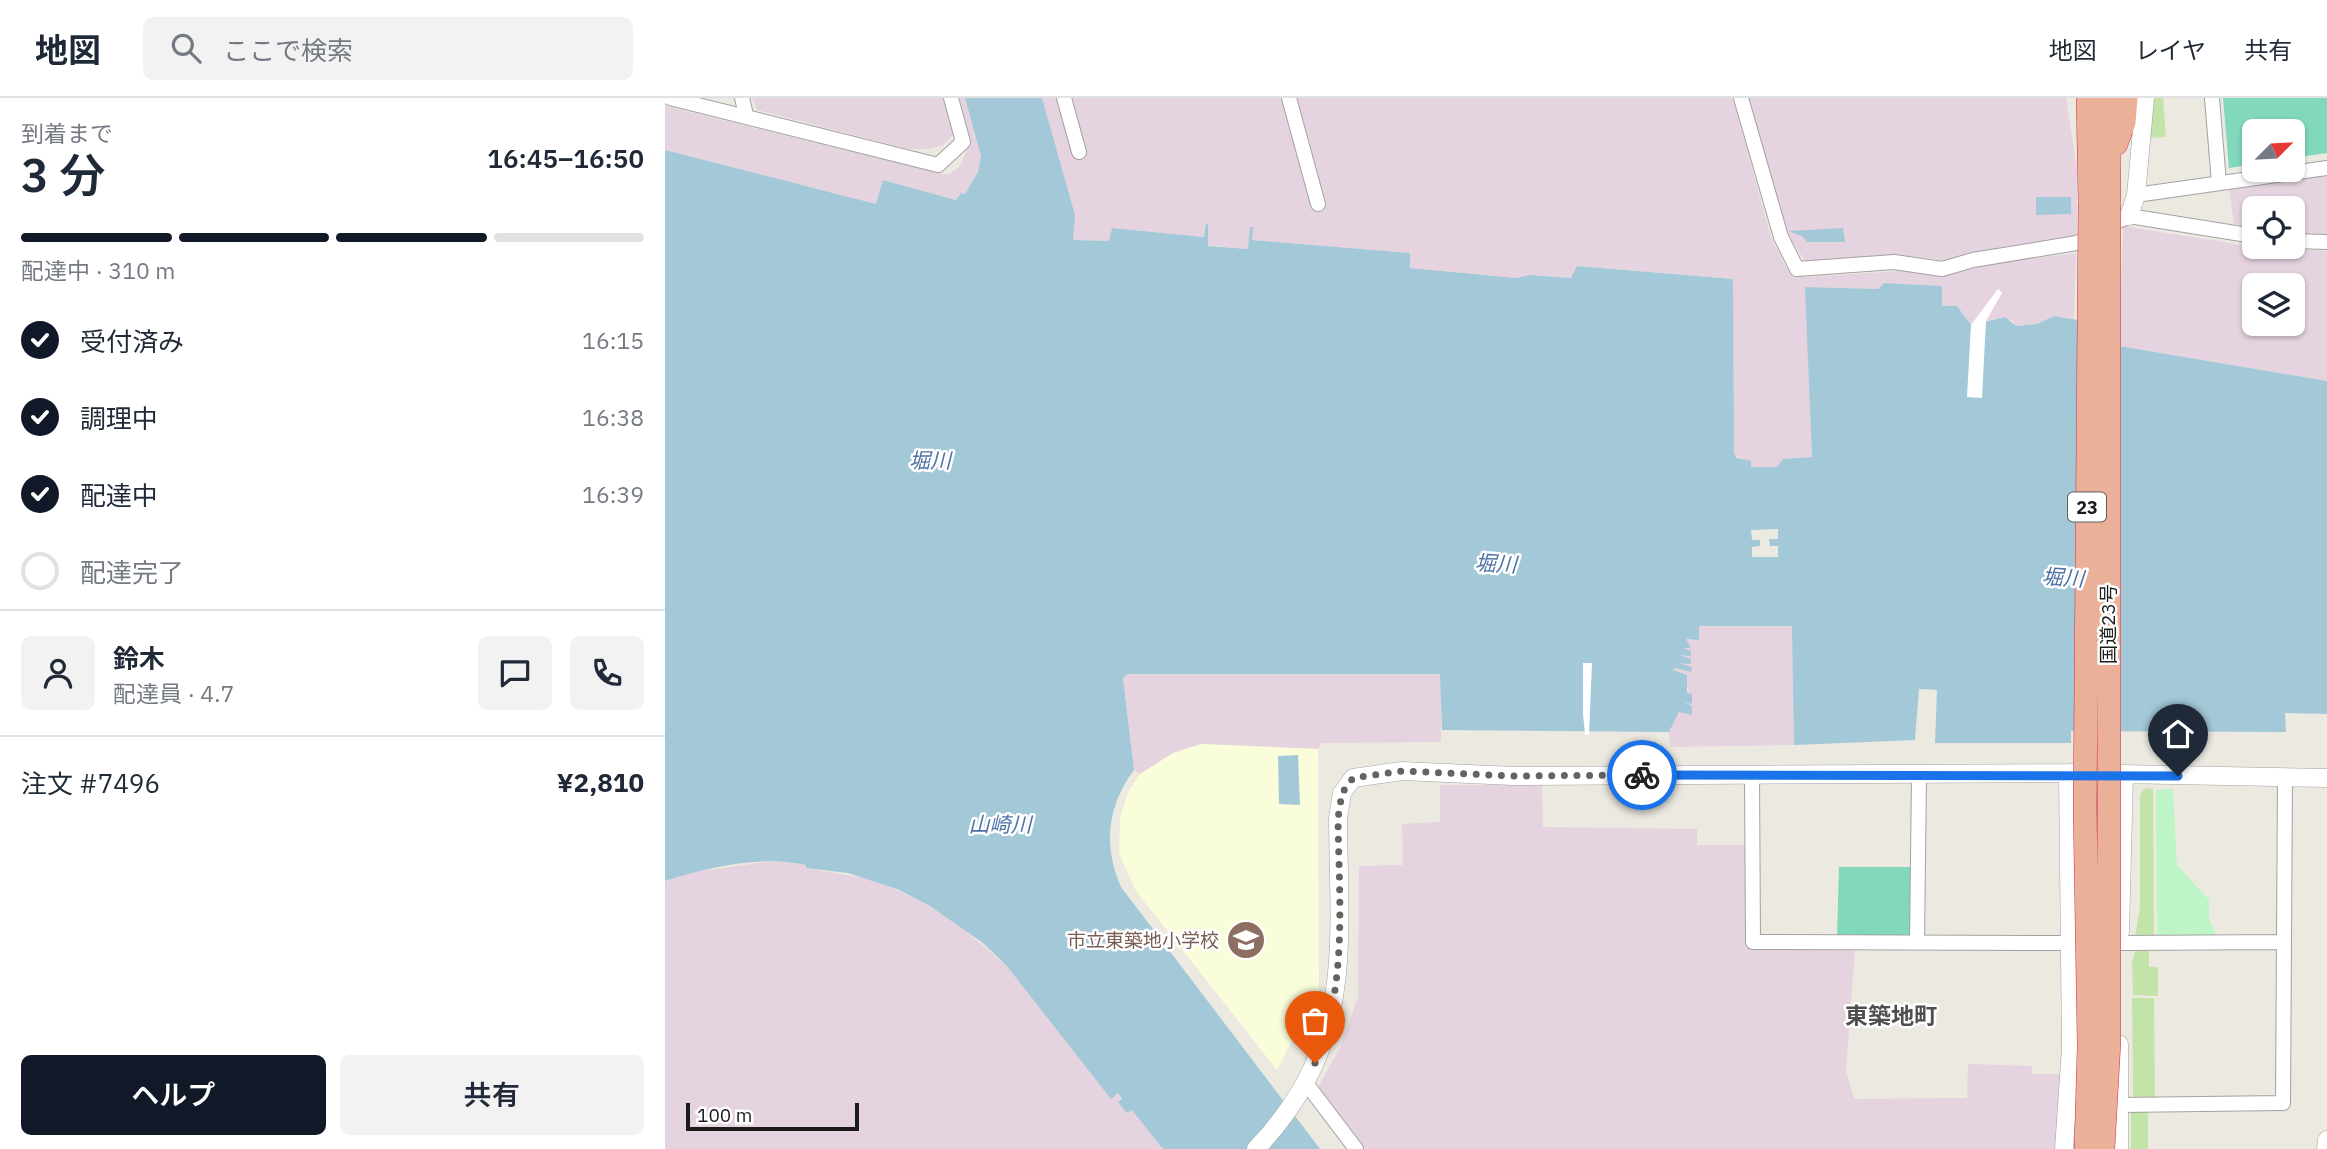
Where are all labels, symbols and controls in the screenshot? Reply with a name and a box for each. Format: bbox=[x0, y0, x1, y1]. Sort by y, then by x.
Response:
search box bbox=[143, 17, 633, 80]
text: 地図 bbox=[35, 28, 101, 71]
icon: search bbox=[167, 29, 205, 67]
text: ここで検索 bbox=[223, 33, 353, 67]
text: 地図 bbox=[2049, 34, 2097, 66]
text: レイヤ bbox=[2135, 34, 2206, 66]
text: 共有 bbox=[2244, 34, 2292, 66]
text: 到着まで bbox=[21, 118, 113, 148]
north arrow bbox=[2242, 119, 2305, 182]
map controls bbox=[2242, 119, 2305, 336]
text: 16:45–16:50 bbox=[487, 141, 644, 175]
text: 3 分 bbox=[21, 145, 105, 205]
button: locate bbox=[2242, 196, 2305, 259]
text: 配達中 · 310 m bbox=[21, 255, 175, 285]
button: layers bbox=[2242, 273, 2305, 336]
icon: check bbox=[21, 321, 59, 359]
text: 受付済み bbox=[80, 324, 184, 358]
text: 16:15 bbox=[582, 325, 644, 355]
icon: check bbox=[21, 398, 59, 436]
text: 調理中 bbox=[80, 401, 158, 435]
text: 16:38 bbox=[582, 402, 644, 432]
water label: 堀川 bbox=[909, 446, 953, 474]
icon: check bbox=[21, 475, 59, 513]
text: 配達中 bbox=[80, 478, 158, 512]
text: 16:39 bbox=[582, 479, 644, 509]
road number: 23 bbox=[2068, 492, 2106, 522]
water label: 堀川 bbox=[1474, 548, 1520, 578]
text: 配達完了 bbox=[80, 555, 184, 589]
water label: 堀川 bbox=[2041, 562, 2087, 593]
street label: 国道23号 bbox=[2096, 584, 2120, 664]
button: person bbox=[21, 636, 95, 710]
button: chat bbox=[478, 636, 552, 710]
button: phone bbox=[570, 636, 644, 710]
text: 鈴木 bbox=[113, 641, 165, 675]
text: 配達員 · 4.7 bbox=[113, 678, 234, 708]
pin bbox=[2148, 704, 2208, 776]
icon: home bbox=[2159, 715, 2197, 753]
courier bbox=[1607, 740, 1677, 810]
icon: bike bbox=[1623, 756, 1661, 794]
text: ¥2,810 bbox=[557, 765, 644, 799]
text: 注文 #7496 bbox=[21, 766, 160, 800]
water label: 山崎川 bbox=[969, 810, 1033, 838]
school or university icon: 市立東築地小学校 bbox=[1225, 919, 1267, 961]
place label: 市立東築地小学校 bbox=[1067, 928, 1219, 952]
pin bbox=[1285, 991, 1345, 1063]
district label: 東築地町 bbox=[1845, 1000, 1937, 1030]
icon: bag bbox=[1296, 1002, 1334, 1040]
button: ヘルプ bbox=[21, 1055, 326, 1135]
button: 共有 bbox=[340, 1055, 644, 1135]
scale bar bbox=[686, 1100, 859, 1132]
text: 100 m bbox=[697, 1103, 752, 1127]

